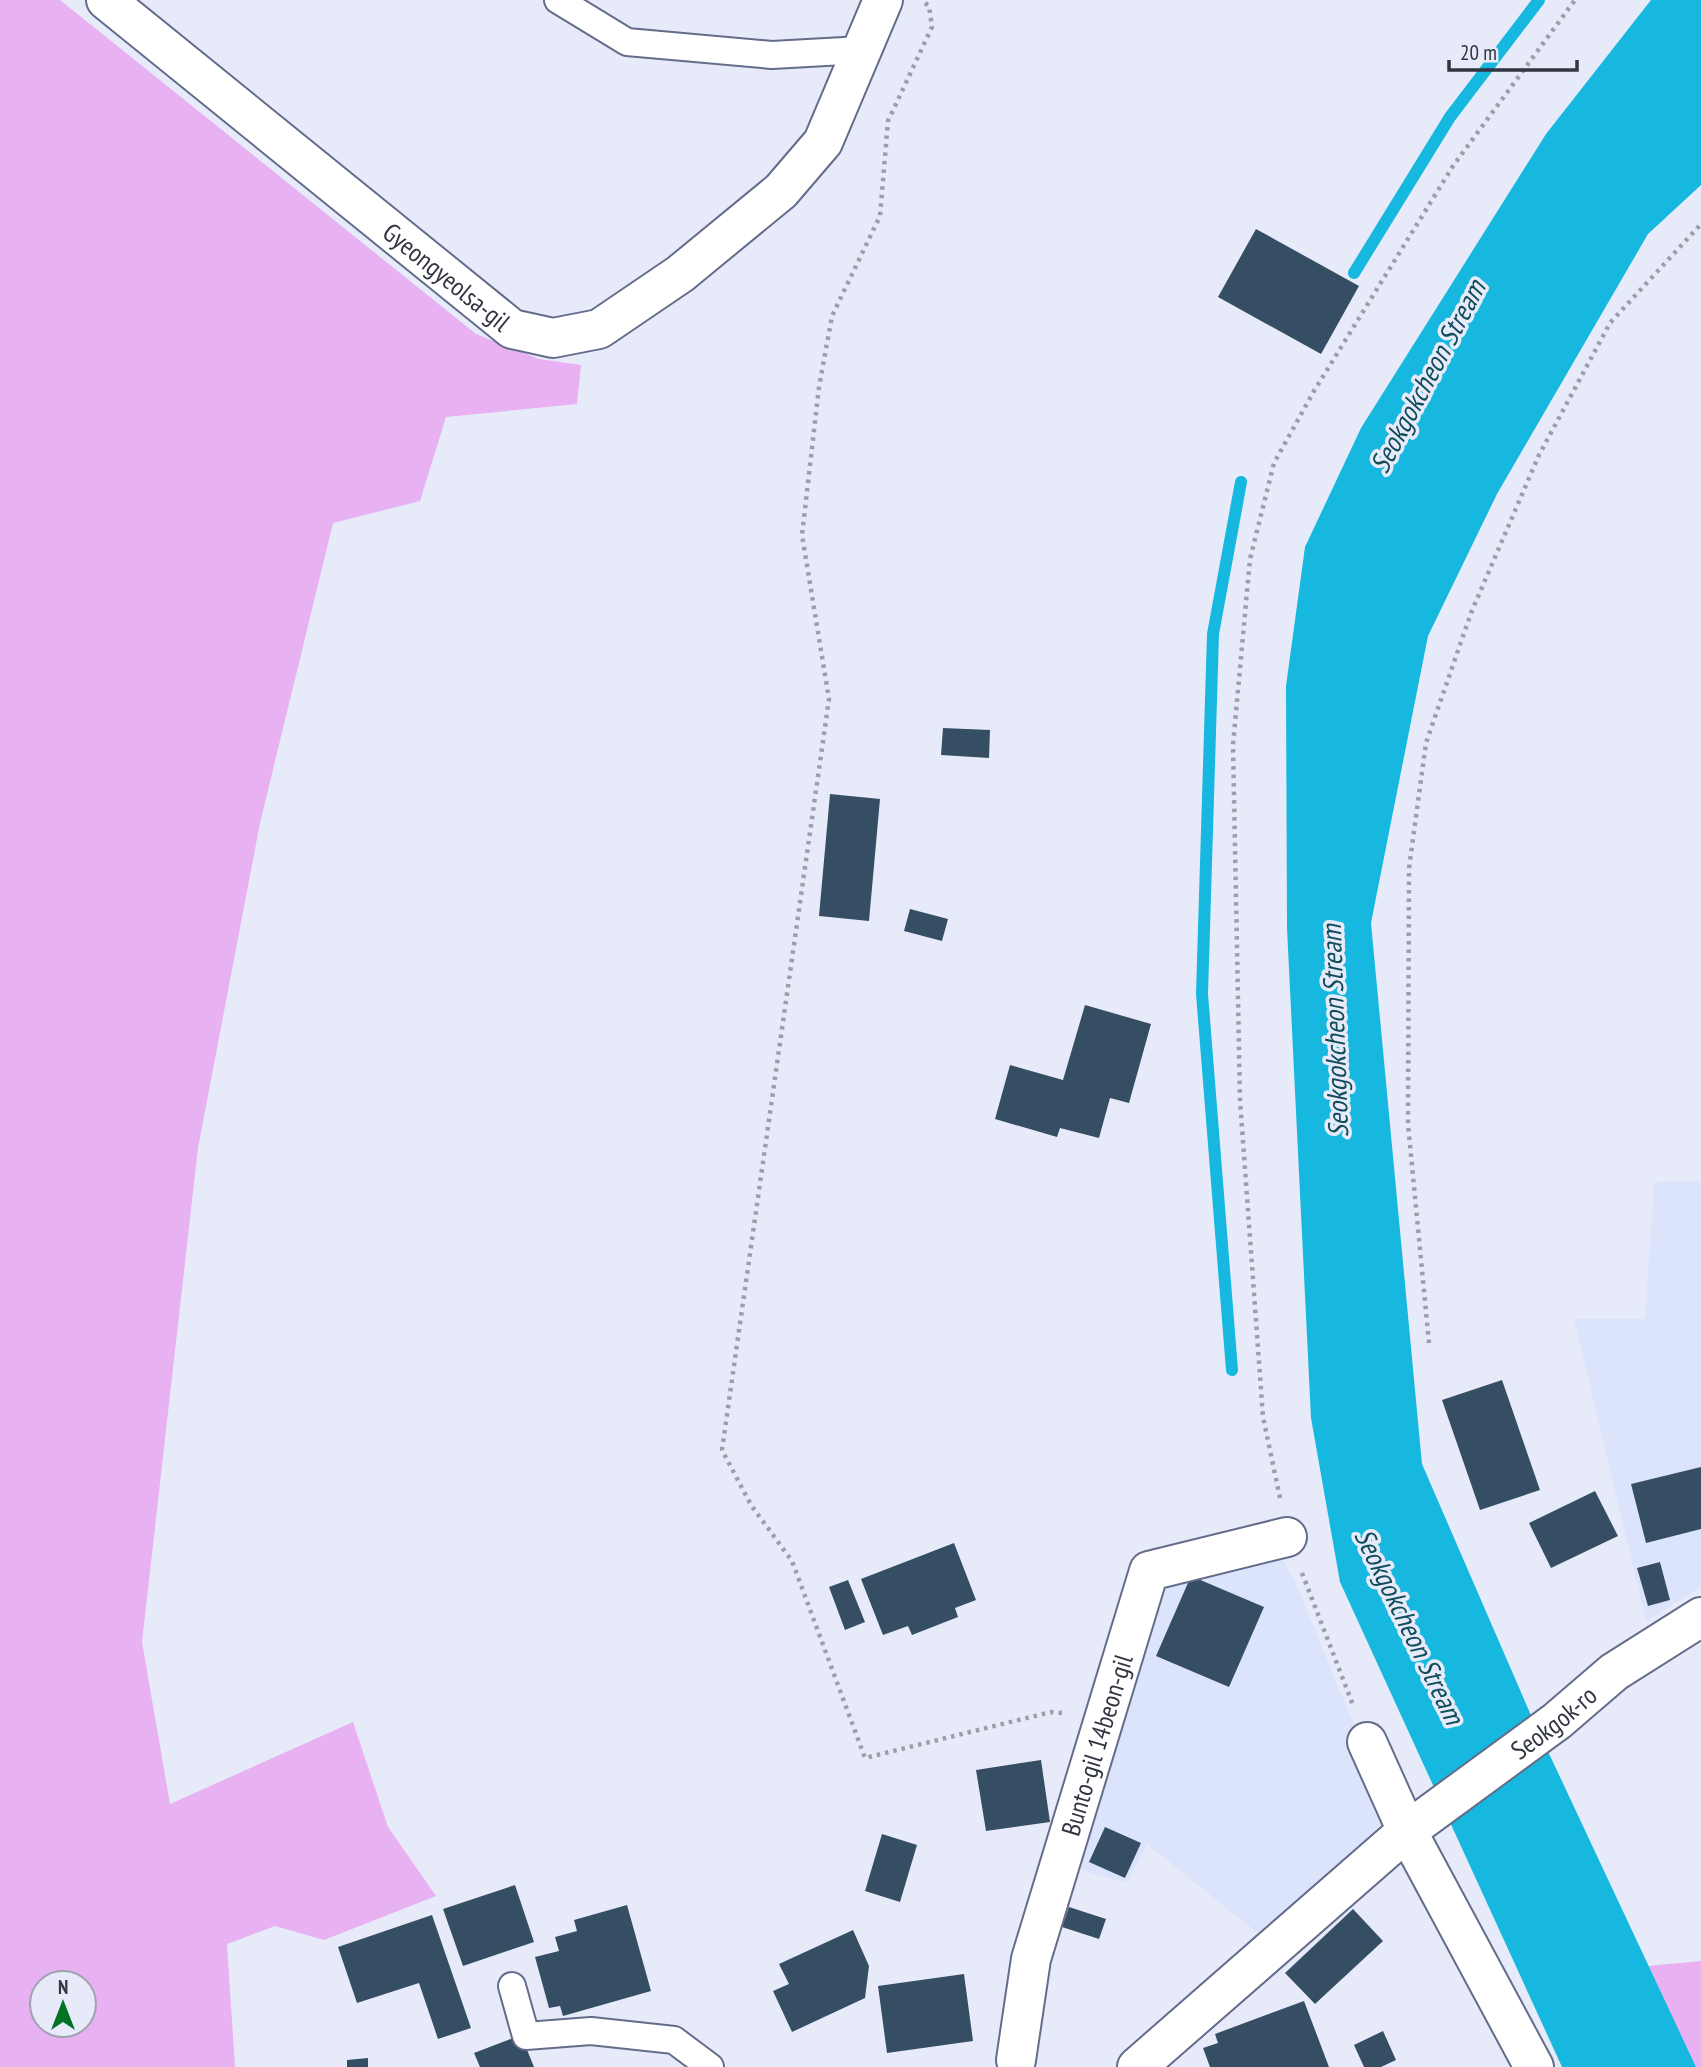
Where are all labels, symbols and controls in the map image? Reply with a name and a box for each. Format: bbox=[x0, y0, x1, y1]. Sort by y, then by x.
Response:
scale bar bbox=[1449, 28, 1577, 72]
text: 20 m bbox=[1460, 39, 1497, 66]
street label: Gyeongyeolsa-gil bbox=[377, 215, 517, 338]
water label: Seokgokcheon Stream bbox=[1361, 272, 1494, 479]
water label: Seokgokcheon Stream bbox=[1312, 922, 1356, 1138]
water label: Seokgokcheon Stream bbox=[1347, 1522, 1474, 1731]
street label: Bunto-gil 14beon-gil bbox=[1053, 1650, 1139, 1839]
street label: Seokgok-ro bbox=[1504, 1678, 1603, 1766]
north arrow bbox=[28, 1969, 98, 2039]
text: N bbox=[58, 1975, 68, 1999]

